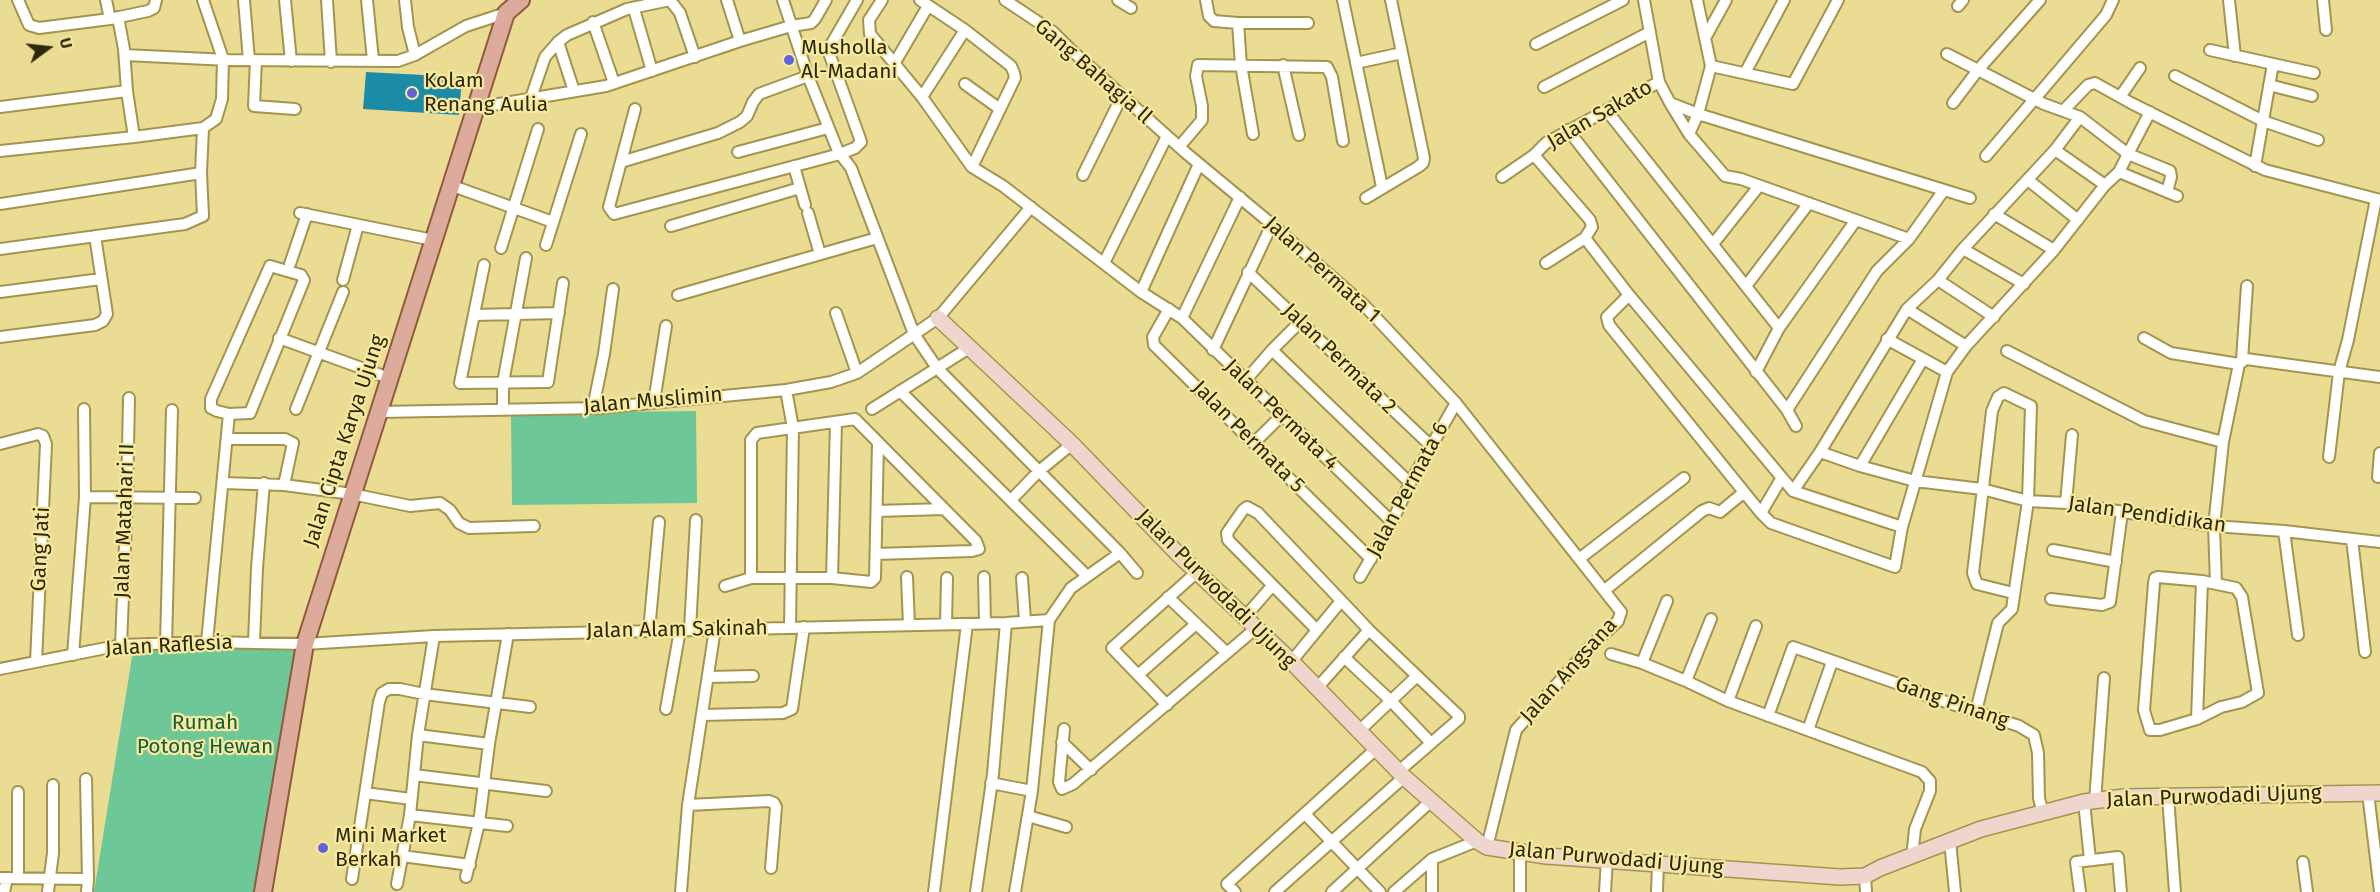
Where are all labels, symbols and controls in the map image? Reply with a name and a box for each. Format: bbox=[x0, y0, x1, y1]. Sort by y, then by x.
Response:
street label: Gang Bahagia ll bbox=[1029, 14, 1157, 130]
north arrow bbox=[18, 18, 78, 78]
place label: Musholla Al-Madani bbox=[801, 35, 897, 85]
text: U bbox=[55, 36, 76, 51]
marker: Musholla Al-Madani bbox=[782, 53, 796, 67]
place label: Kolam Renang Aulia bbox=[424, 68, 548, 118]
street label: Jalan Sakato bbox=[1543, 75, 1657, 155]
marker: Kolam Renang Aulia bbox=[405, 86, 419, 100]
street label: Jalan Permata 1 bbox=[1259, 211, 1385, 329]
street label: Jalan Permata 2 bbox=[1277, 298, 1401, 420]
street label: Jalan Cipta Karya Ujung bbox=[299, 332, 391, 550]
street label: Jalan Permata 4 bbox=[1219, 354, 1343, 476]
street label: Jalan Permata 5 bbox=[1187, 376, 1309, 498]
street label: Jalan Muslimin bbox=[582, 382, 724, 420]
street label: Jalan Permata 6 bbox=[1362, 418, 1454, 562]
street label: Jalan Matahari II bbox=[110, 443, 140, 599]
street label: Jalan Pendidikan bbox=[2066, 491, 2228, 539]
street label: Jalan Purwodadi Ujung bbox=[1131, 504, 1301, 674]
street label: Gang Jati bbox=[26, 506, 56, 592]
street label: Jalan Angsana bbox=[1515, 613, 1623, 729]
street label: Jalan Alam Sakinah bbox=[586, 616, 768, 644]
street label: Jalan Raflesia bbox=[105, 630, 233, 662]
street label: Gang Pinang bbox=[1892, 672, 2012, 734]
park label: Rumah Potong Hewan bbox=[137, 710, 273, 760]
street label: Jalan Purwodadi Ujung bbox=[2106, 781, 2322, 813]
place label: Mini Market Berkah bbox=[335, 823, 447, 873]
street label: Jalan Purwodadi Ujung bbox=[1508, 837, 1724, 881]
marker: Mini Market Berkah bbox=[316, 841, 330, 855]

